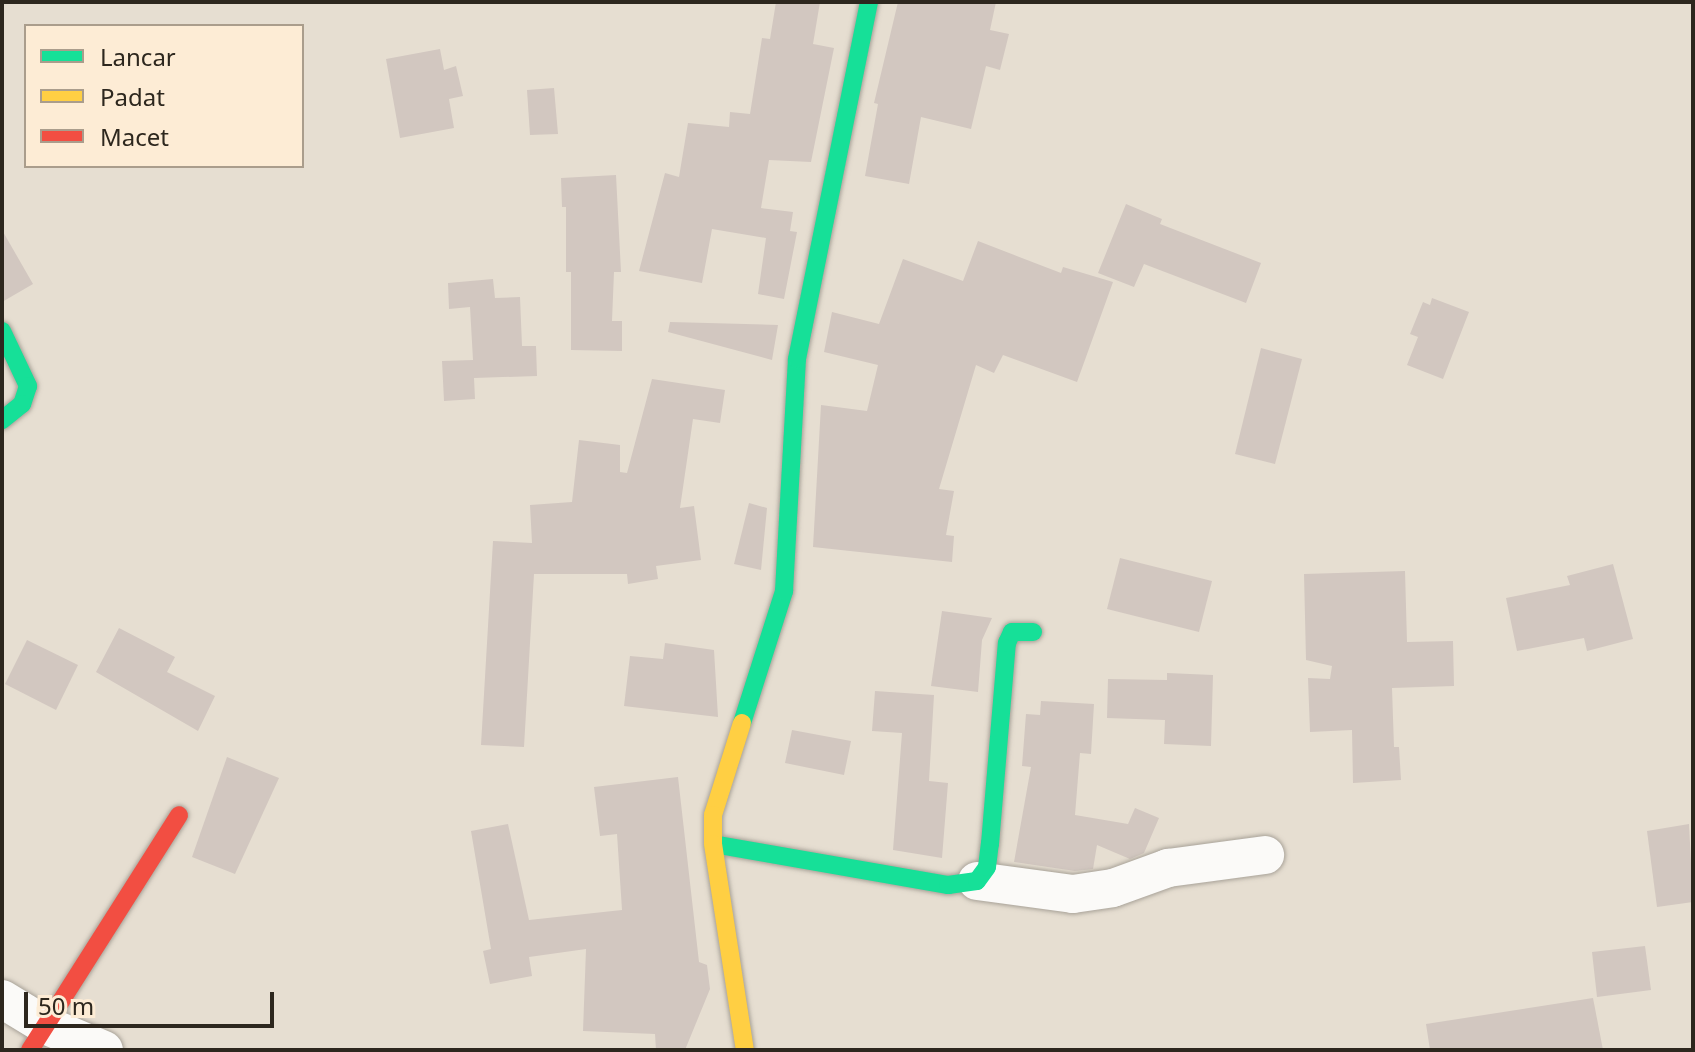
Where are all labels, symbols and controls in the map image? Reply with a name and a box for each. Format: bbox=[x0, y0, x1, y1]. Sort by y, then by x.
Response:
legend bbox=[24, 24, 304, 168]
text: Lancar bbox=[100, 40, 176, 73]
text: Padat bbox=[100, 80, 165, 113]
text: Macet bbox=[100, 120, 169, 153]
scale bar bbox=[28, 976, 278, 1026]
text: 50 m bbox=[38, 989, 94, 1022]

